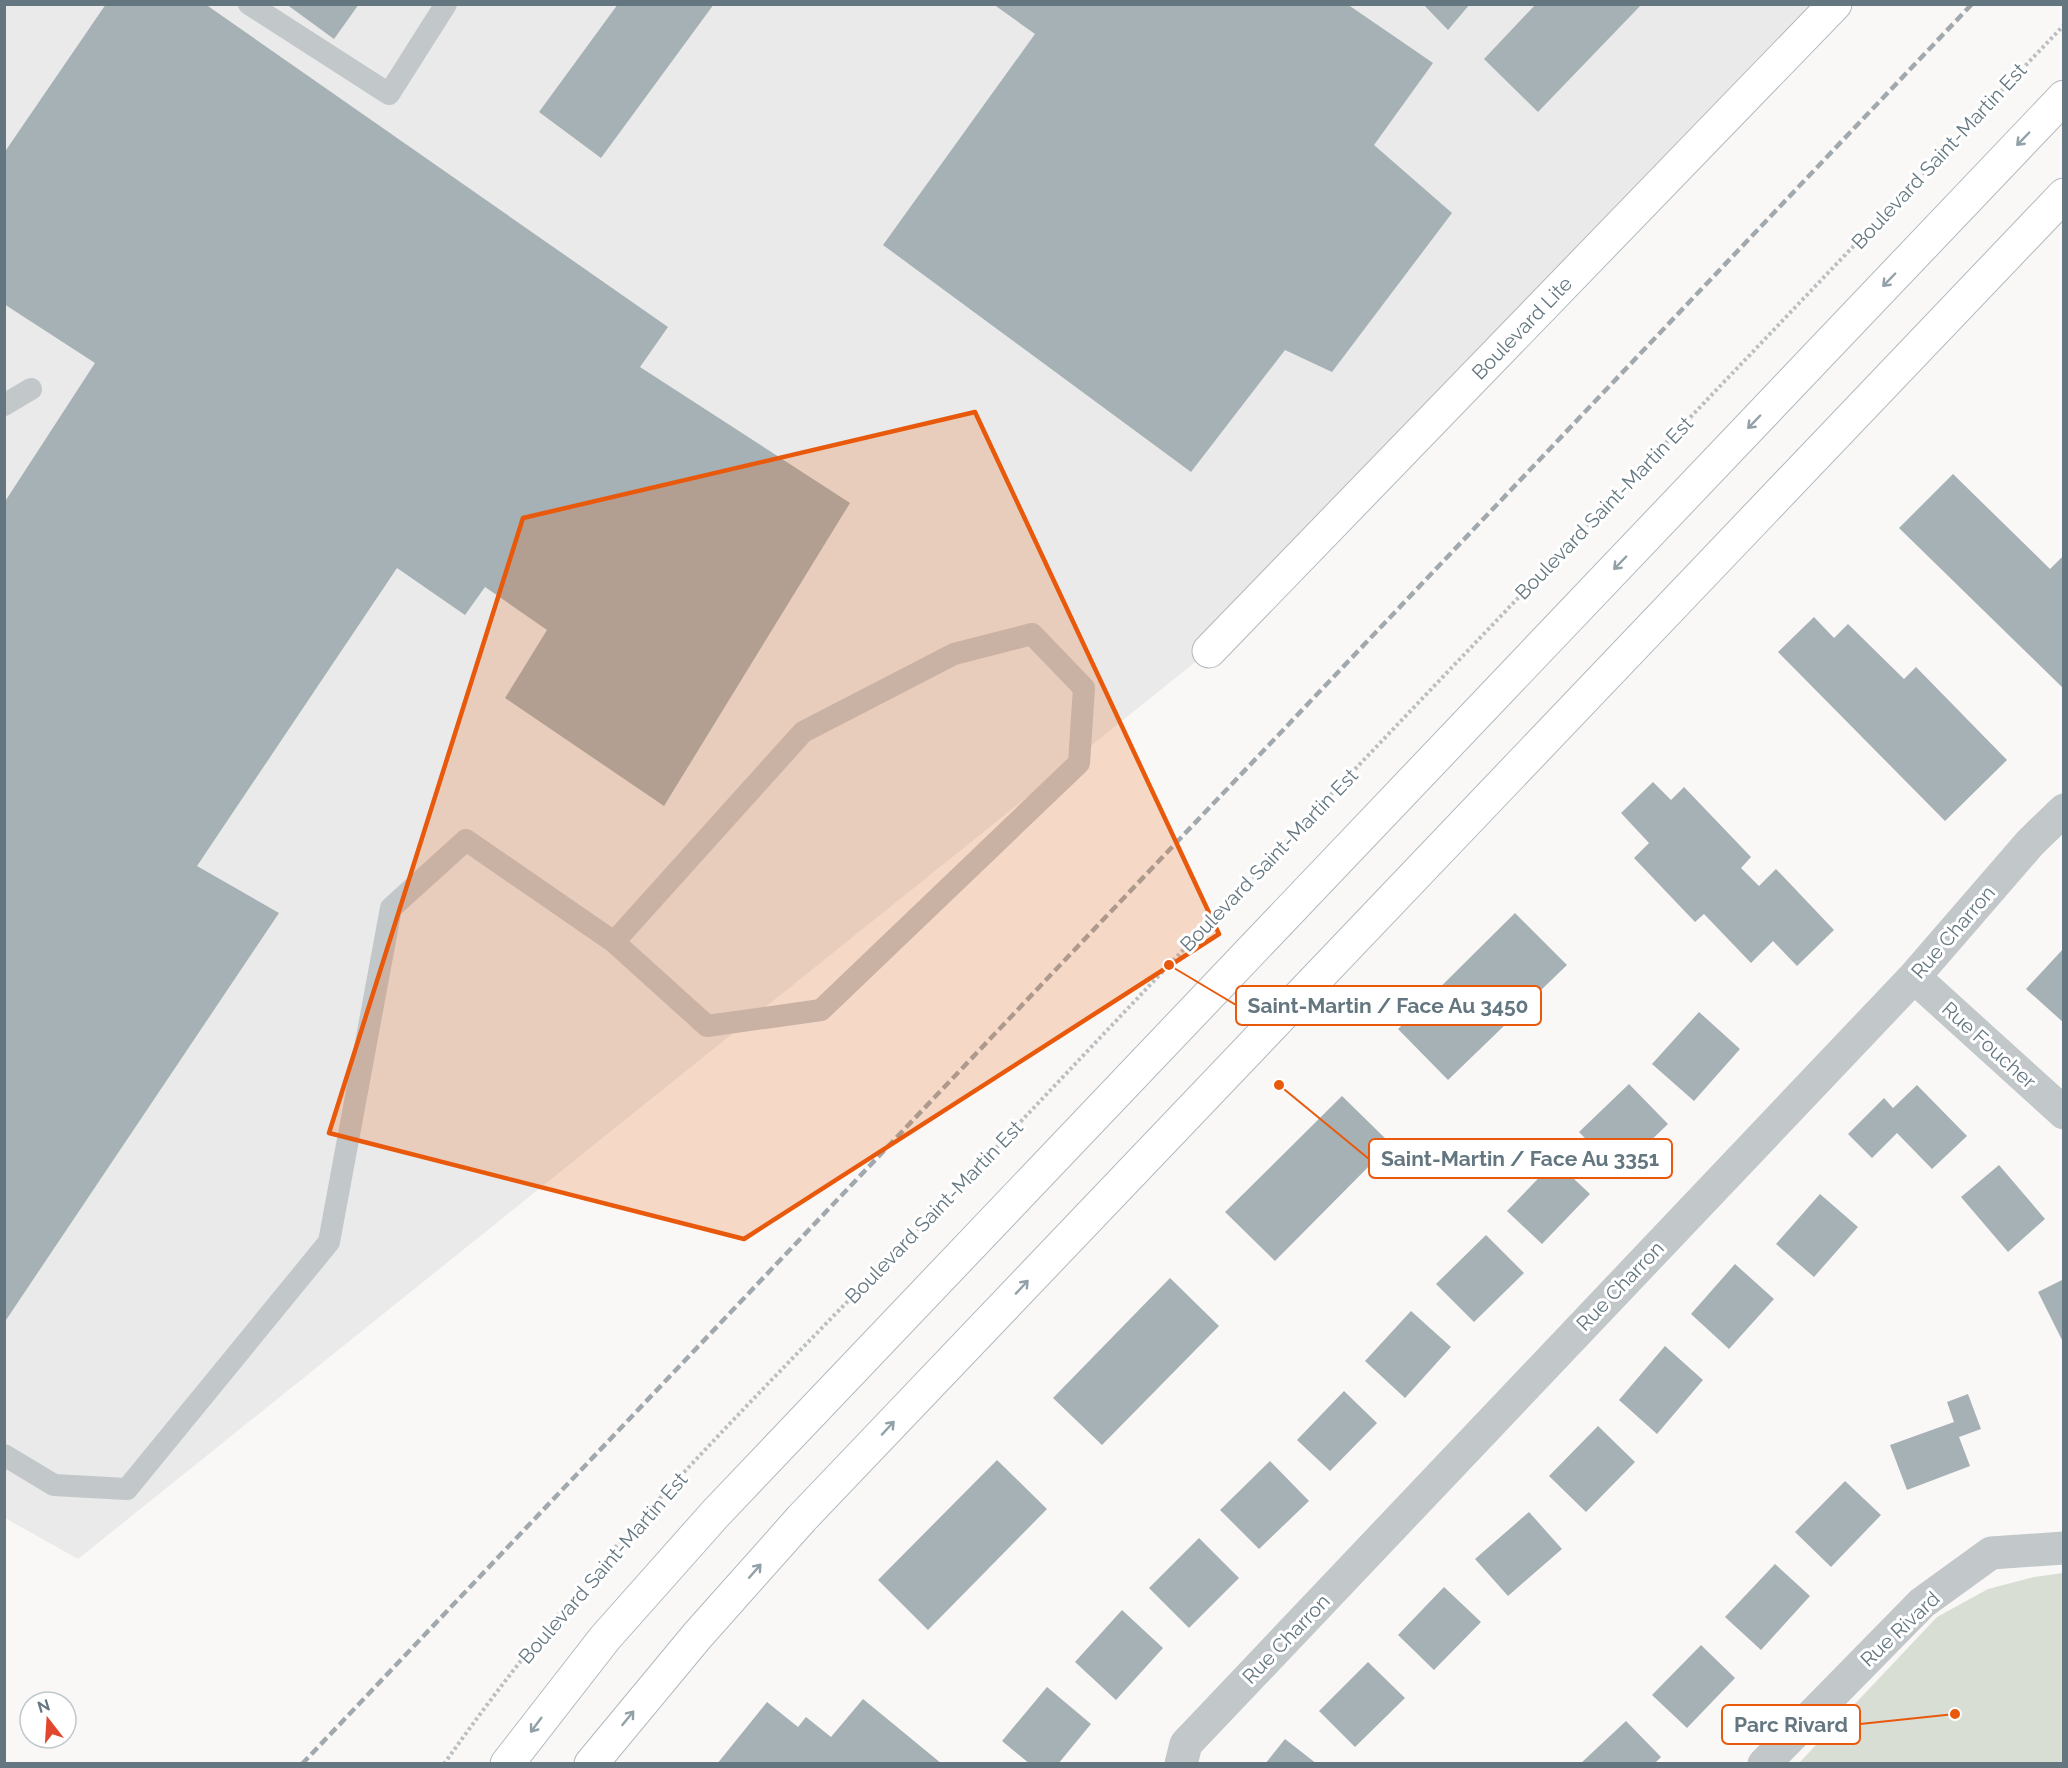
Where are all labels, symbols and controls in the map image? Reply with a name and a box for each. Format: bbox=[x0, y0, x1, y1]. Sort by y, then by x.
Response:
street label: Boulevard Saint-Martin Est bbox=[1847, 58, 2032, 254]
one-way arrow bbox=[2016, 131, 2030, 146]
street label: Boulevard Lite bbox=[1467, 271, 1577, 384]
one-way arrow bbox=[1882, 273, 1896, 288]
street label: Boulevard Saint-Martin Est bbox=[1510, 411, 1698, 605]
one-way arrow bbox=[1747, 414, 1762, 429]
one-way arrow bbox=[1613, 555, 1627, 570]
street label: Boulevard Saint-Martin Est bbox=[1175, 763, 1363, 957]
street label: Rue Charron bbox=[1906, 881, 2000, 983]
callout: Saint-Martin / Face Au 3450 bbox=[1236, 986, 1541, 1025]
text: Saint-Martin / Face Au 3450 bbox=[1248, 993, 1528, 1018]
street label: Rue Foucher bbox=[1937, 997, 2041, 1093]
street label: Boulevard Saint-Martin Est bbox=[840, 1115, 1028, 1309]
callout: Saint-Martin / Face Au 3351 bbox=[1369, 1139, 1672, 1178]
text: Saint-Martin / Face Au 3351 bbox=[1381, 1146, 1659, 1171]
street label: Rue Charron bbox=[1571, 1236, 1669, 1336]
one-way arrow bbox=[1015, 1279, 1030, 1294]
one-way arrow bbox=[881, 1421, 895, 1436]
street label: Boulevard Saint-Martin Est bbox=[513, 1467, 693, 1668]
one-way arrow bbox=[748, 1564, 762, 1579]
street label: Rue Rivard bbox=[1855, 1586, 1945, 1672]
street label: Rue Charron bbox=[1237, 1589, 1335, 1689]
north arrow bbox=[18, 1690, 78, 1750]
text: N bbox=[35, 1695, 52, 1717]
callout: Parc Rivard bbox=[1722, 1705, 1860, 1744]
one-way arrow bbox=[621, 1710, 634, 1726]
text: Parc Rivard bbox=[1734, 1712, 1848, 1737]
one-way arrow bbox=[529, 1717, 542, 1733]

